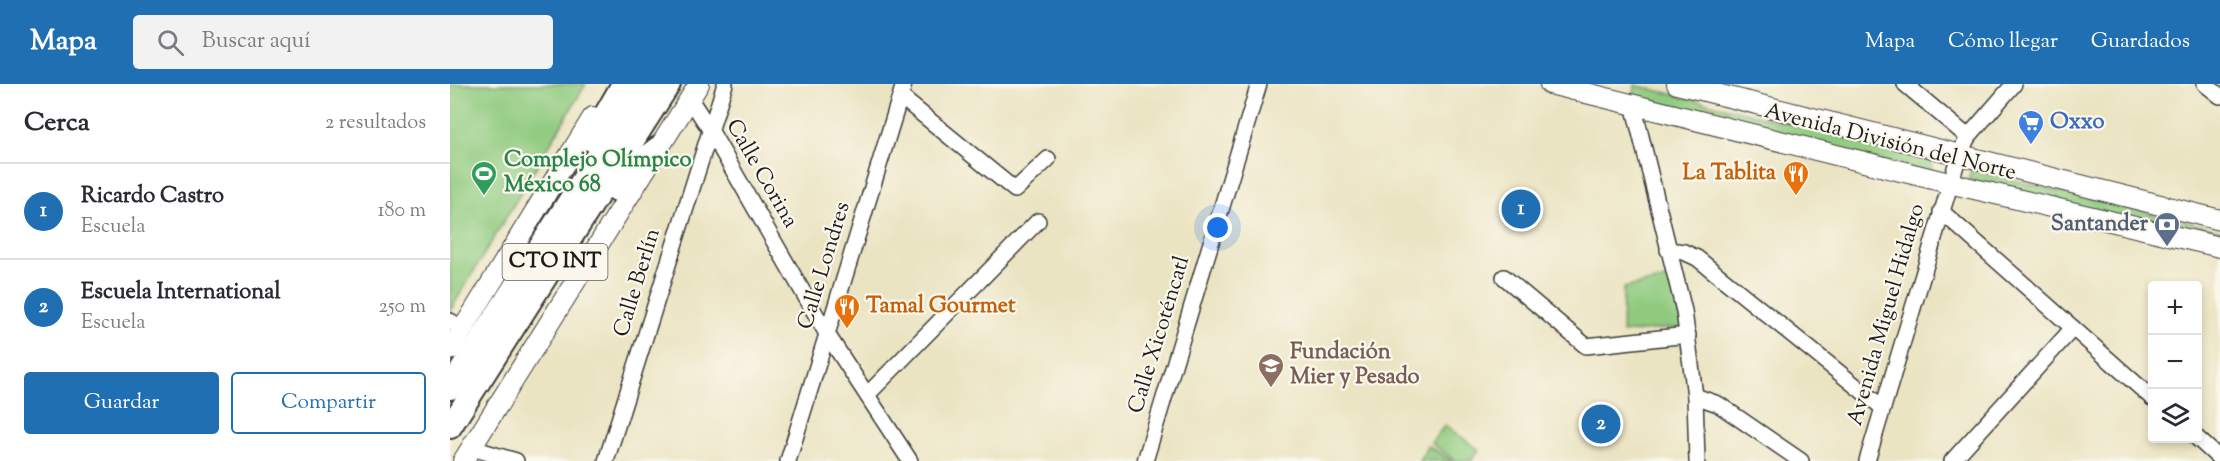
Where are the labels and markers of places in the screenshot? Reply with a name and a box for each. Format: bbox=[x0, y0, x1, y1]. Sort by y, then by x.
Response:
place label: Oxxo bbox=[2050, 107, 2105, 139]
supermarket icon: Oxxo bbox=[2016, 108, 2046, 146]
place label: Complejo Olímpico México 68 bbox=[504, 145, 692, 202]
place label: La Tablita bbox=[1683, 158, 1777, 190]
sports icon: Complejo Olímpico México 68 bbox=[469, 159, 499, 197]
restaurant icon: La Tablita bbox=[1781, 159, 1811, 197]
pin: 1 bbox=[1502, 186, 1540, 232]
place label: Santander bbox=[2051, 209, 2149, 241]
bank icon: Santander bbox=[2152, 210, 2182, 248]
place label: Tamal Gourmet bbox=[866, 291, 1016, 323]
restaurant icon: Tamal Gourmet bbox=[832, 292, 862, 330]
place label: Fundación Mier y Pesado bbox=[1290, 337, 1420, 394]
school or university icon: Fundación Mier y Pesado bbox=[1256, 351, 1286, 389]
pin: 2 bbox=[1582, 402, 1620, 446]

